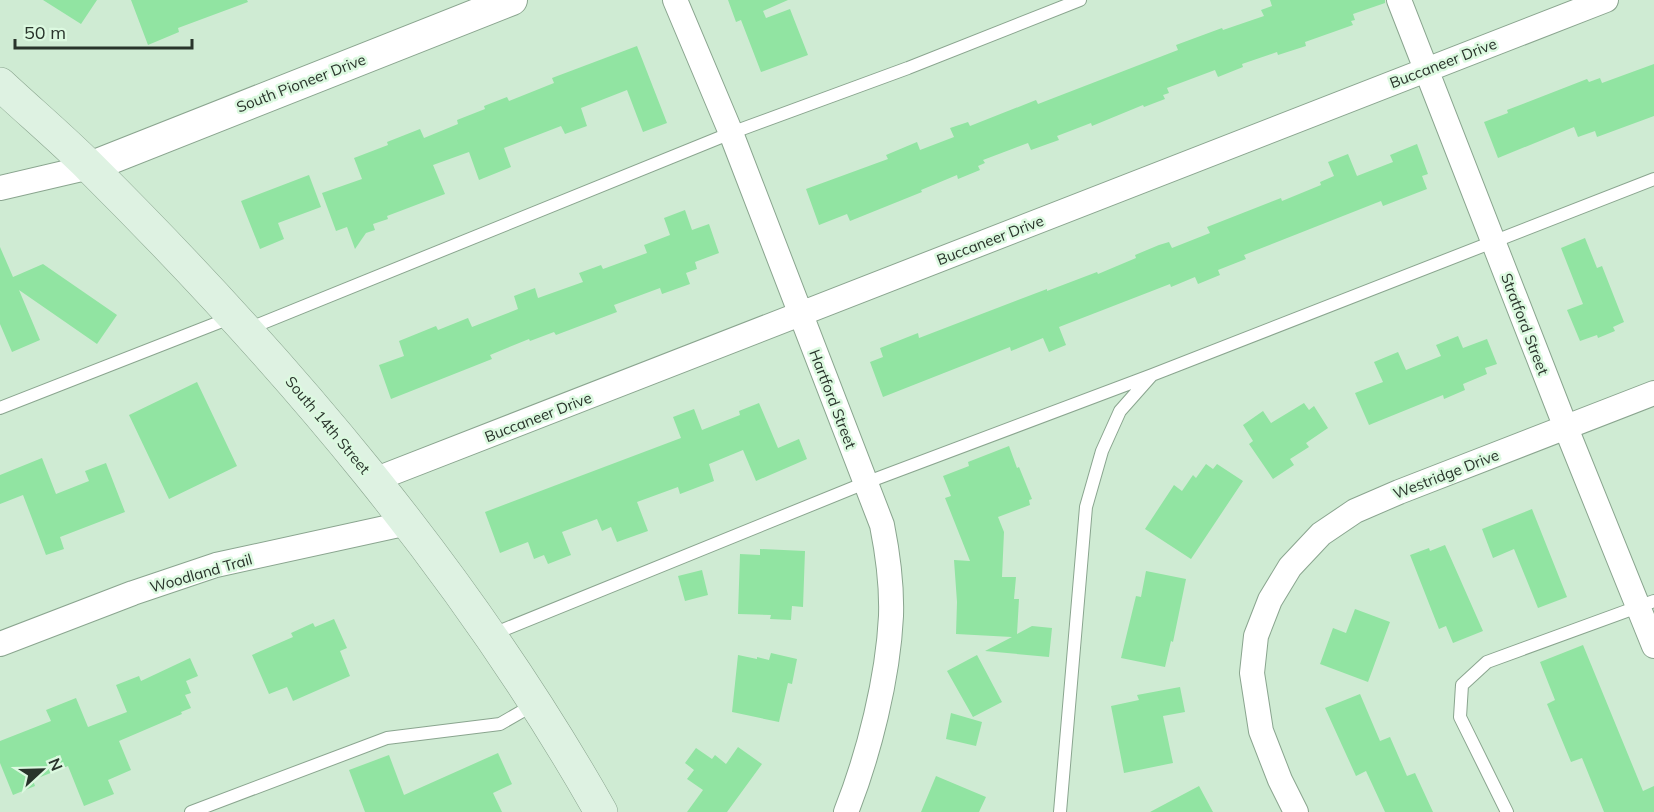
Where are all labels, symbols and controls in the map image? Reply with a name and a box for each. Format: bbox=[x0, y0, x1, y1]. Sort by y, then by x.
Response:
scale bar bbox=[15, 12, 192, 50]
text: 50 m bbox=[24, 21, 66, 44]
street label: Buccaneer Drive bbox=[1387, 34, 1499, 92]
street label: South Pioneer Drive bbox=[234, 50, 368, 116]
street label: Buccaneer Drive bbox=[934, 211, 1046, 269]
street label: Stratford Street bbox=[1497, 270, 1553, 378]
street label: Hartford Street bbox=[805, 347, 861, 451]
street label: South 14th Street bbox=[282, 372, 374, 478]
street label: Buccaneer Drive bbox=[482, 388, 594, 446]
street label: Westridge Drive bbox=[1390, 445, 1502, 503]
street label: Woodland Trail bbox=[148, 549, 254, 597]
north arrow bbox=[12, 740, 72, 800]
text: N bbox=[44, 755, 67, 774]

